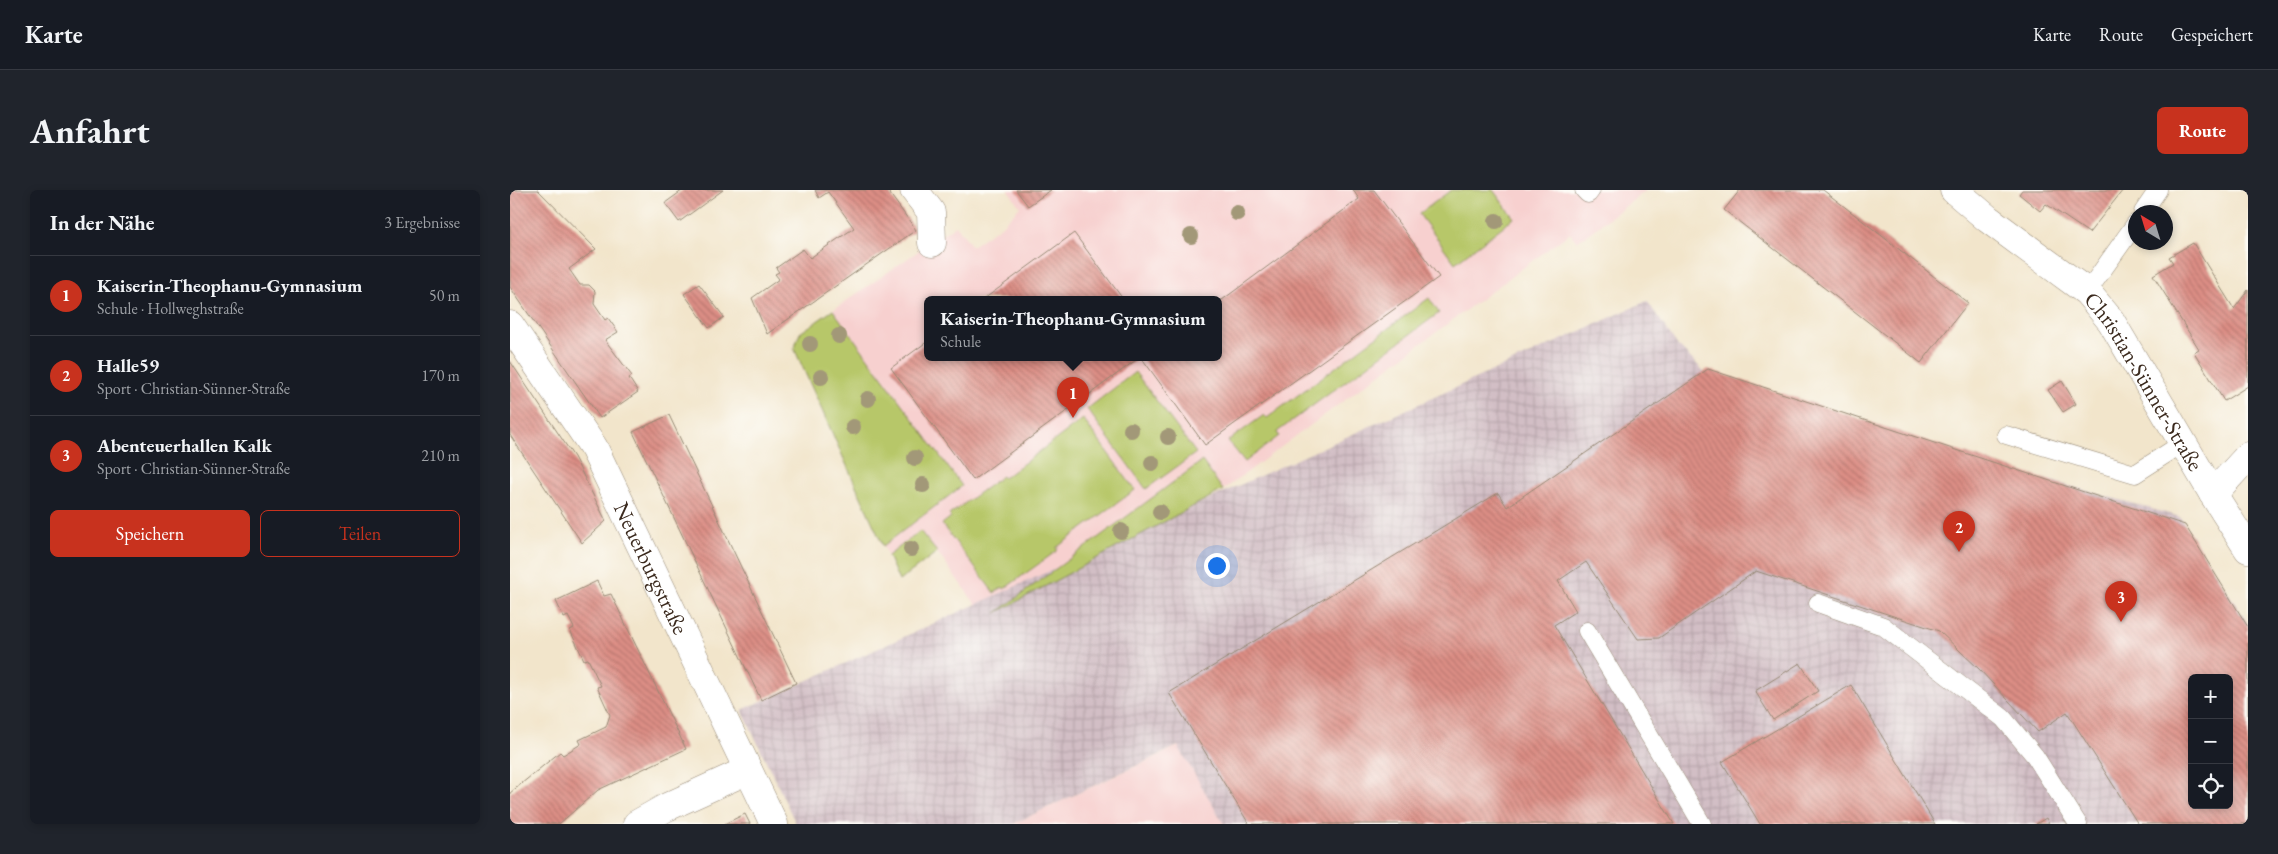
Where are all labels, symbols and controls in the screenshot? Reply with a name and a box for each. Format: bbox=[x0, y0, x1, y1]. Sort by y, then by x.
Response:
text: Karte bbox=[25, 19, 83, 50]
text: Karte bbox=[2033, 23, 2071, 46]
text: Route bbox=[2099, 23, 2143, 46]
text: Gespeichert bbox=[2171, 23, 2253, 46]
button: Route bbox=[2157, 107, 2248, 154]
text: Anfahrt bbox=[30, 108, 150, 153]
north arrow bbox=[2128, 205, 2173, 250]
text: In der Nähe bbox=[50, 209, 155, 236]
text: 3 Ergebnisse bbox=[384, 212, 460, 233]
text: Kaiserin-Theophanu-Gymnasium bbox=[97, 273, 362, 298]
text: 1 bbox=[62, 285, 70, 306]
text: 50 m bbox=[429, 285, 460, 306]
street label: Christian-Sünner-Straße bbox=[2078, 286, 2210, 477]
popup bbox=[924, 296, 1222, 361]
text: Schule · Hollweghstraße bbox=[97, 298, 244, 319]
text: Kaiserin-Theophanu-Gymnasium bbox=[940, 306, 1206, 331]
text: Schule bbox=[940, 331, 981, 352]
text: Halle59 bbox=[97, 353, 159, 378]
text: 2 bbox=[62, 365, 70, 386]
text: 170 m bbox=[421, 365, 460, 386]
pin: 1 bbox=[1057, 377, 1089, 418]
text: Sport · Christian-Sünner-Straße bbox=[97, 378, 290, 399]
text: Abenteuerhallen Kalk bbox=[97, 433, 272, 458]
text: 3 bbox=[62, 445, 70, 466]
text: 210 m bbox=[421, 445, 460, 466]
text: Sport · Christian-Sünner-Straße bbox=[97, 458, 290, 479]
street label: Neuerburgstraße bbox=[607, 497, 695, 640]
button: Speichern bbox=[50, 510, 250, 557]
button: Teilen bbox=[260, 510, 460, 557]
pin: 2 bbox=[1943, 511, 1975, 552]
your location bbox=[1204, 553, 1230, 579]
pin: 3 bbox=[2105, 581, 2137, 622]
map controls bbox=[2188, 674, 2233, 809]
button: + bbox=[2188, 674, 2233, 719]
button: − bbox=[2188, 719, 2233, 764]
button: locate bbox=[2188, 764, 2233, 809]

